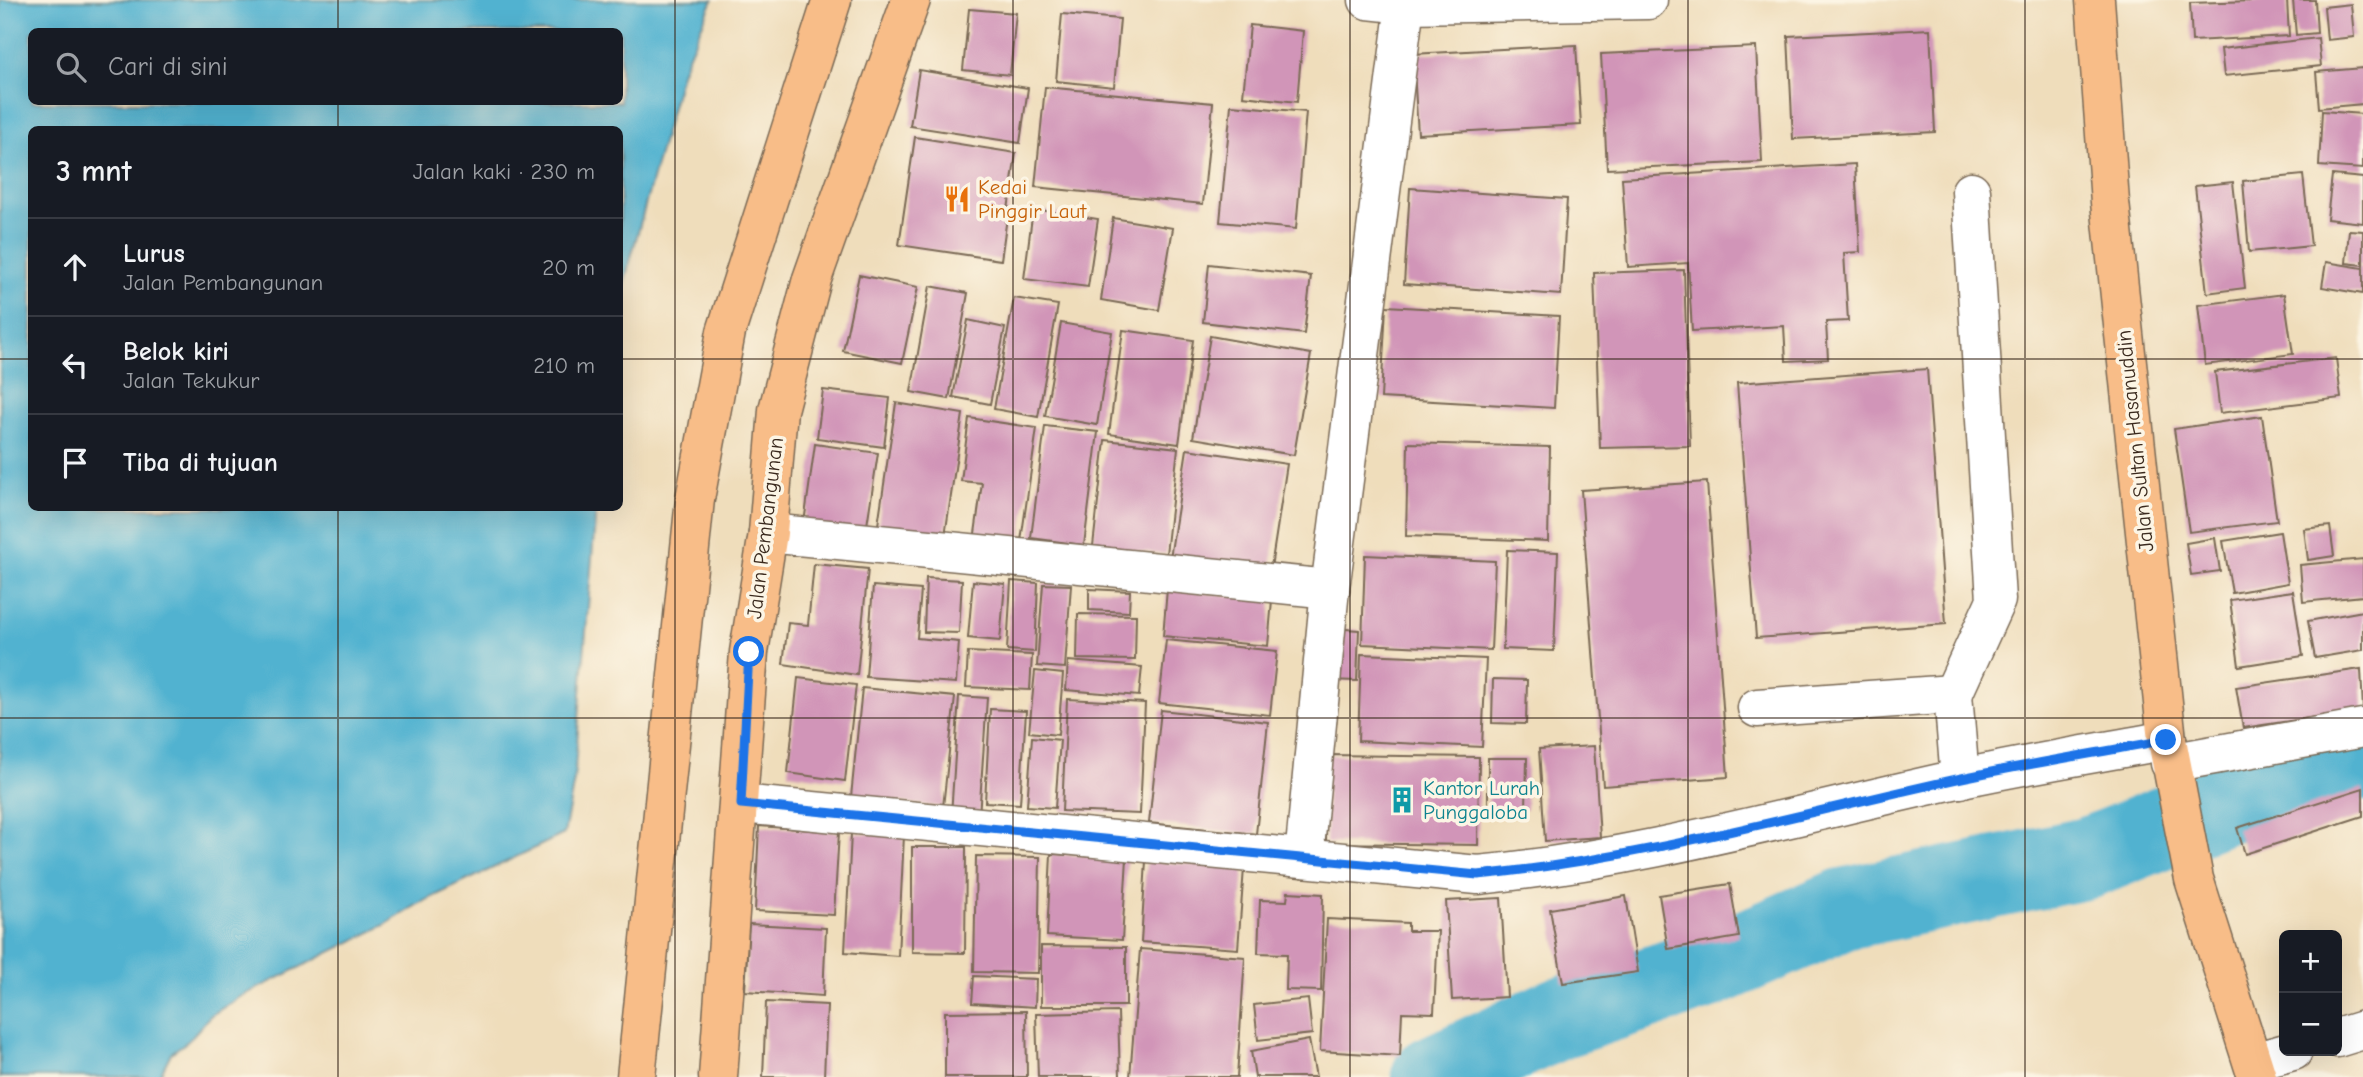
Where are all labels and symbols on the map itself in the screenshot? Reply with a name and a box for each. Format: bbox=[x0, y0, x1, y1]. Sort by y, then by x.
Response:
place label: Kedai Pinggir Laut bbox=[978, 175, 1087, 223]
restaurant icon: Kedai Pinggir Laut bbox=[942, 184, 972, 214]
street label: Jalan Sultan Hasanuddin bbox=[2111, 329, 2159, 553]
street label: Jalan Pembangunan bbox=[742, 436, 788, 620]
route start bbox=[733, 636, 764, 667]
route end bbox=[2150, 724, 2181, 755]
place label: Kantor Lurah Punggaloba bbox=[1423, 776, 1540, 824]
building icon: Kantor Lurah Punggaloba bbox=[1387, 785, 1417, 815]

